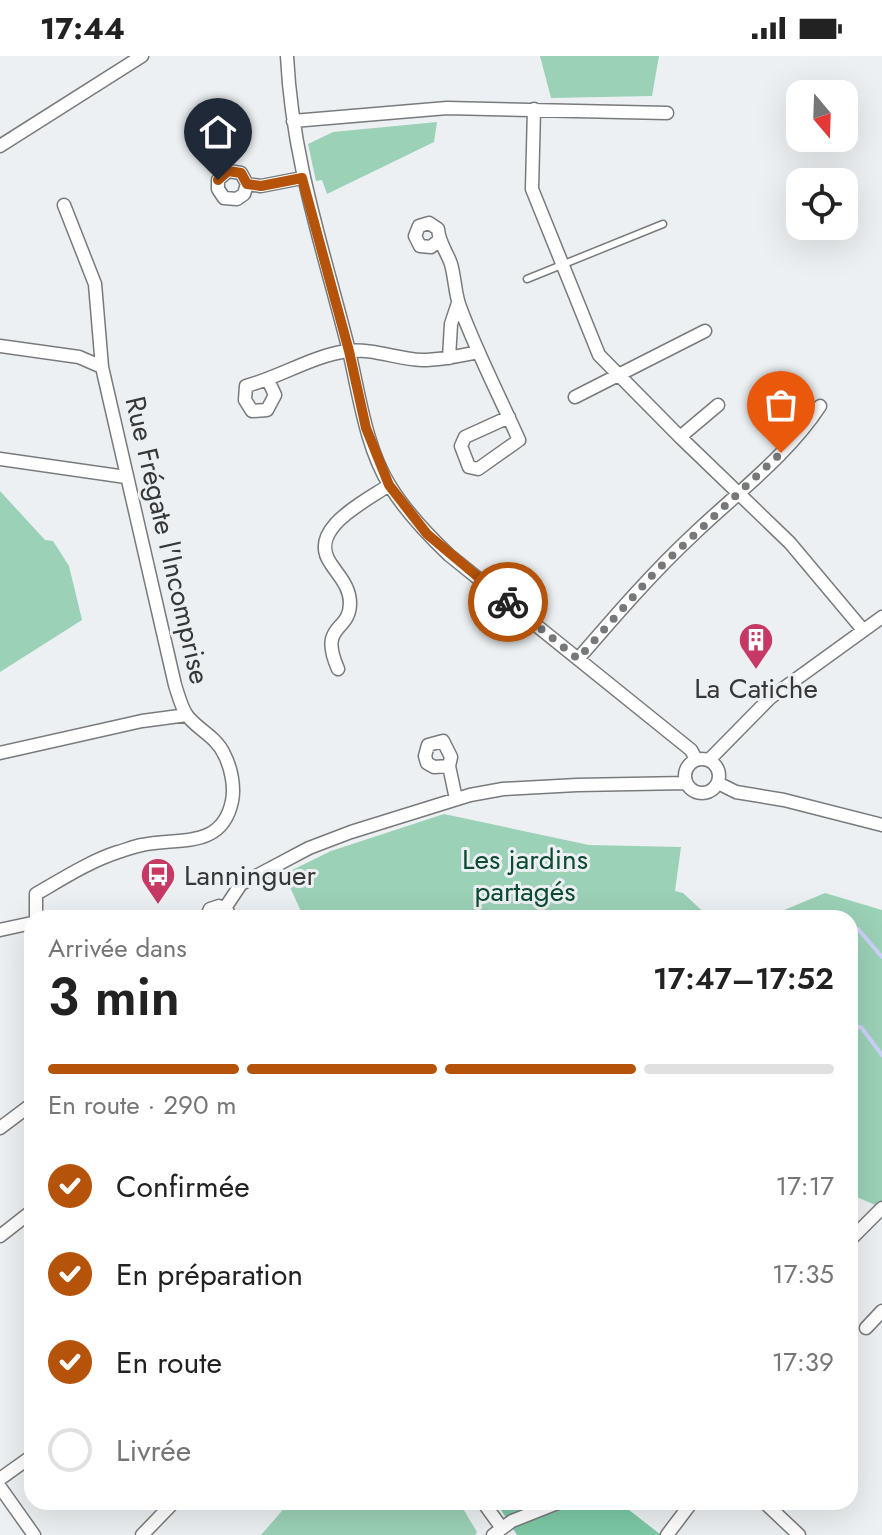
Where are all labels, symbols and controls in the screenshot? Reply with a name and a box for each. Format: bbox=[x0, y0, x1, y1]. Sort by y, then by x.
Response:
text: 17:44 bbox=[40, 7, 125, 50]
north arrow bbox=[786, 80, 858, 152]
map controls bbox=[786, 80, 858, 240]
pin bbox=[184, 98, 252, 180]
icon: home bbox=[196, 110, 240, 154]
button: locate bbox=[786, 168, 858, 240]
pin bbox=[747, 371, 815, 453]
icon: bag bbox=[759, 383, 803, 427]
street label: Rue Frégate l'Incomprise bbox=[114, 392, 221, 688]
courier bbox=[468, 562, 548, 642]
icon: bike bbox=[486, 580, 530, 624]
building icon: La Catiche bbox=[737, 621, 775, 671]
place label: La Catiche bbox=[694, 668, 818, 709]
park label: Les jardins partagés bbox=[462, 839, 588, 912]
place label: Lanninguer bbox=[184, 855, 317, 896]
bus stop icon: Lanninguer bbox=[139, 856, 177, 906]
text: Arrivée dans bbox=[48, 929, 187, 967]
text: 17:47–17:52 bbox=[653, 957, 834, 1000]
text: 3 min bbox=[48, 959, 180, 1035]
text: En route · 290 m bbox=[48, 1086, 237, 1124]
icon: check bbox=[48, 1164, 92, 1208]
text: Confirmée bbox=[116, 1165, 250, 1208]
text: 17:17 bbox=[775, 1167, 834, 1205]
icon: check bbox=[48, 1252, 92, 1296]
text: En préparation bbox=[116, 1253, 303, 1296]
text: 17:35 bbox=[772, 1255, 834, 1293]
icon: check bbox=[48, 1340, 92, 1384]
text: En route bbox=[116, 1341, 222, 1384]
text: 17:39 bbox=[772, 1343, 834, 1381]
text: Livrée bbox=[116, 1429, 191, 1472]

